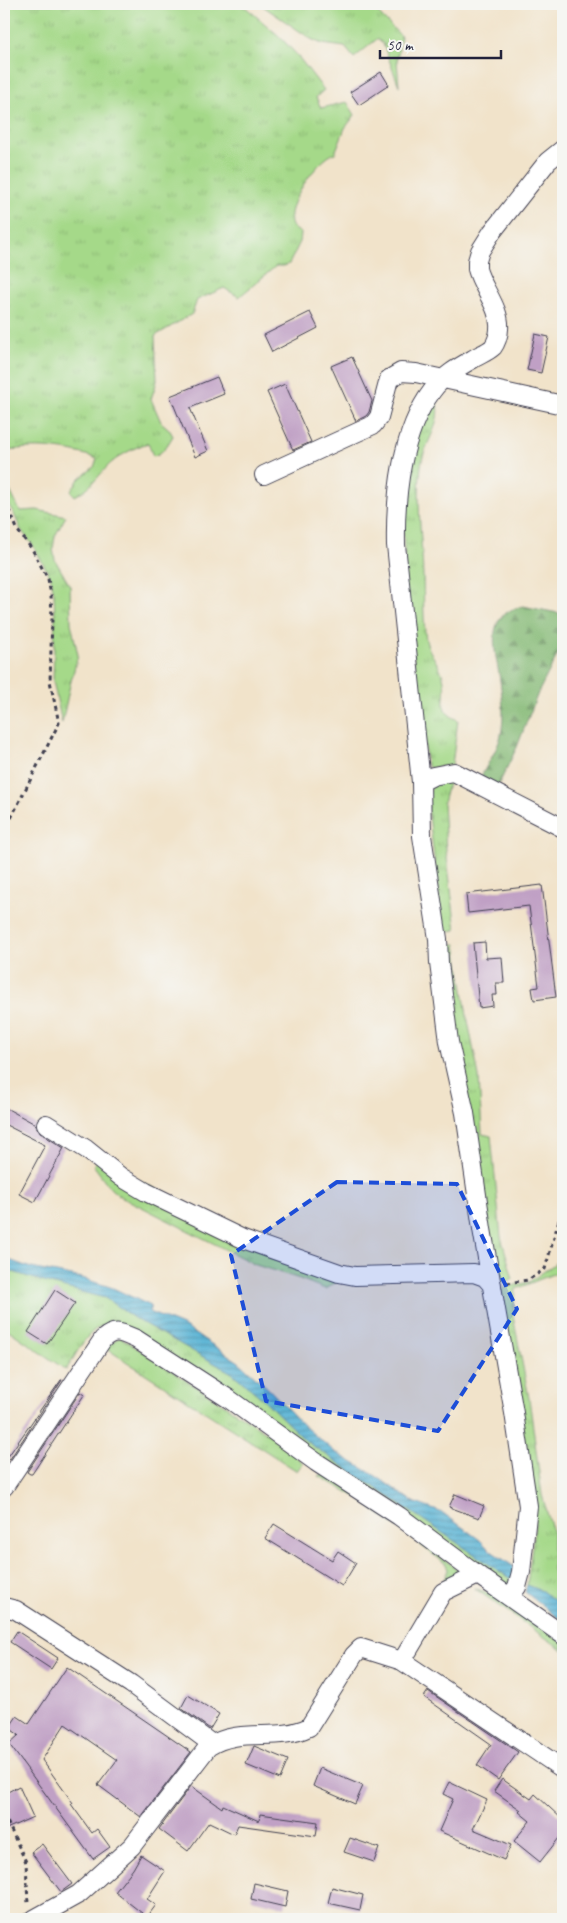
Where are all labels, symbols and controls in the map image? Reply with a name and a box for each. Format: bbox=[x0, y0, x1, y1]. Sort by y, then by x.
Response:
scale bar bbox=[380, 28, 501, 60]
text: 50 m bbox=[387, 36, 414, 55]

